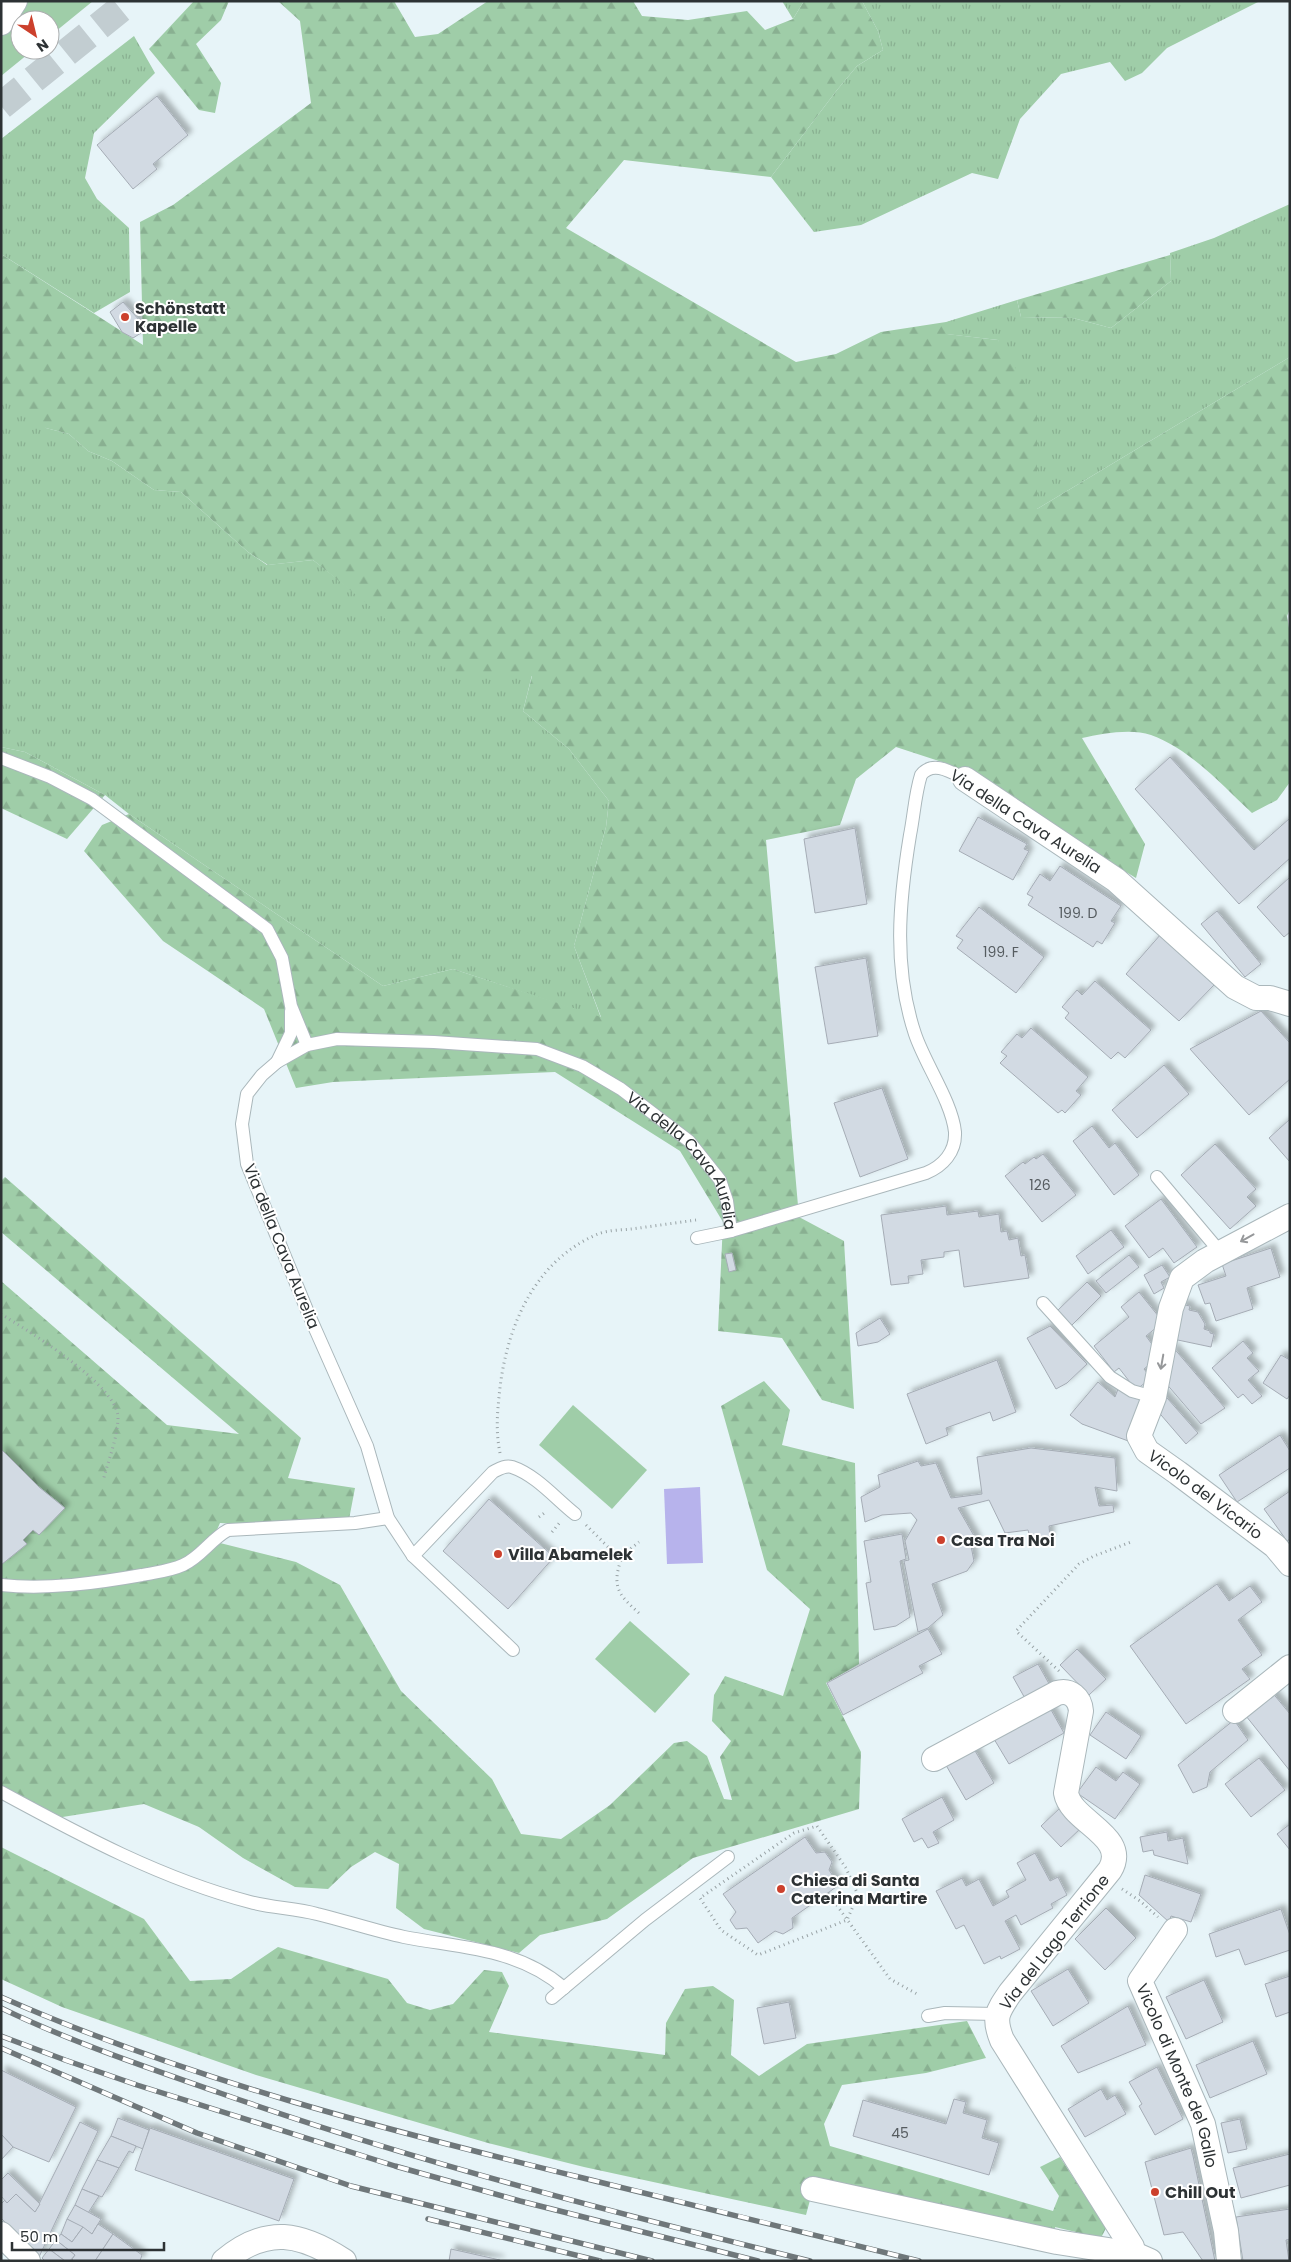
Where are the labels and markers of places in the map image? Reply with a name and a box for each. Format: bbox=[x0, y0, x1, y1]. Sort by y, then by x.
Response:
place label: Schönstatt Kapelle bbox=[135, 297, 226, 338]
marker: Schönstatt Kapelle bbox=[119, 311, 131, 323]
place label: Casa Tra Noi bbox=[951, 1529, 1055, 1552]
marker: Casa Tra Noi bbox=[935, 1534, 947, 1546]
place label: Villa Abamelek bbox=[508, 1543, 633, 1566]
marker: Villa Abamelek bbox=[492, 1548, 504, 1560]
place label: Chiesa di Santa Caterina Martire bbox=[791, 1869, 927, 1910]
marker: Chiesa di Santa Caterina Martire bbox=[775, 1883, 787, 1895]
place label: Chill Out bbox=[1165, 2181, 1235, 2204]
marker: Chill Out bbox=[1149, 2186, 1161, 2198]

